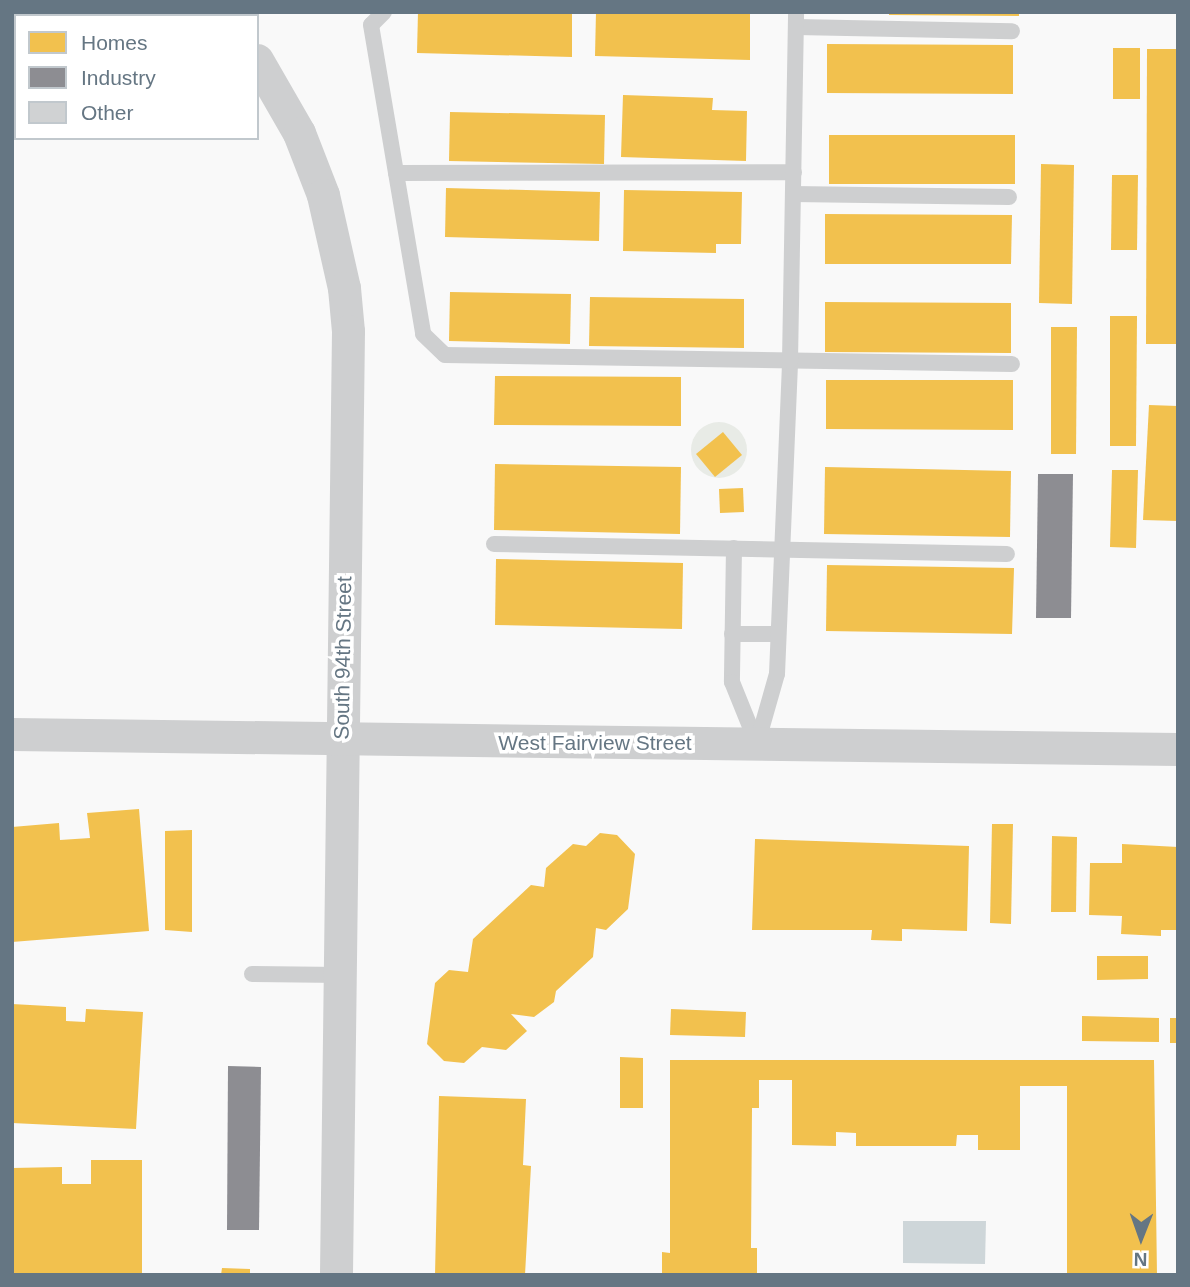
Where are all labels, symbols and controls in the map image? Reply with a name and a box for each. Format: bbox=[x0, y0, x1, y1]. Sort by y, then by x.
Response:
legend bbox=[14, 14, 259, 140]
text: Homes bbox=[81, 31, 148, 54]
text: Industry bbox=[81, 66, 156, 89]
text: Other bbox=[81, 101, 134, 124]
street label: South 94th Street bbox=[329, 576, 357, 740]
street label: West Fairview Street bbox=[498, 730, 692, 756]
north arrow bbox=[1106, 1203, 1176, 1273]
text: N bbox=[1134, 1249, 1148, 1270]

